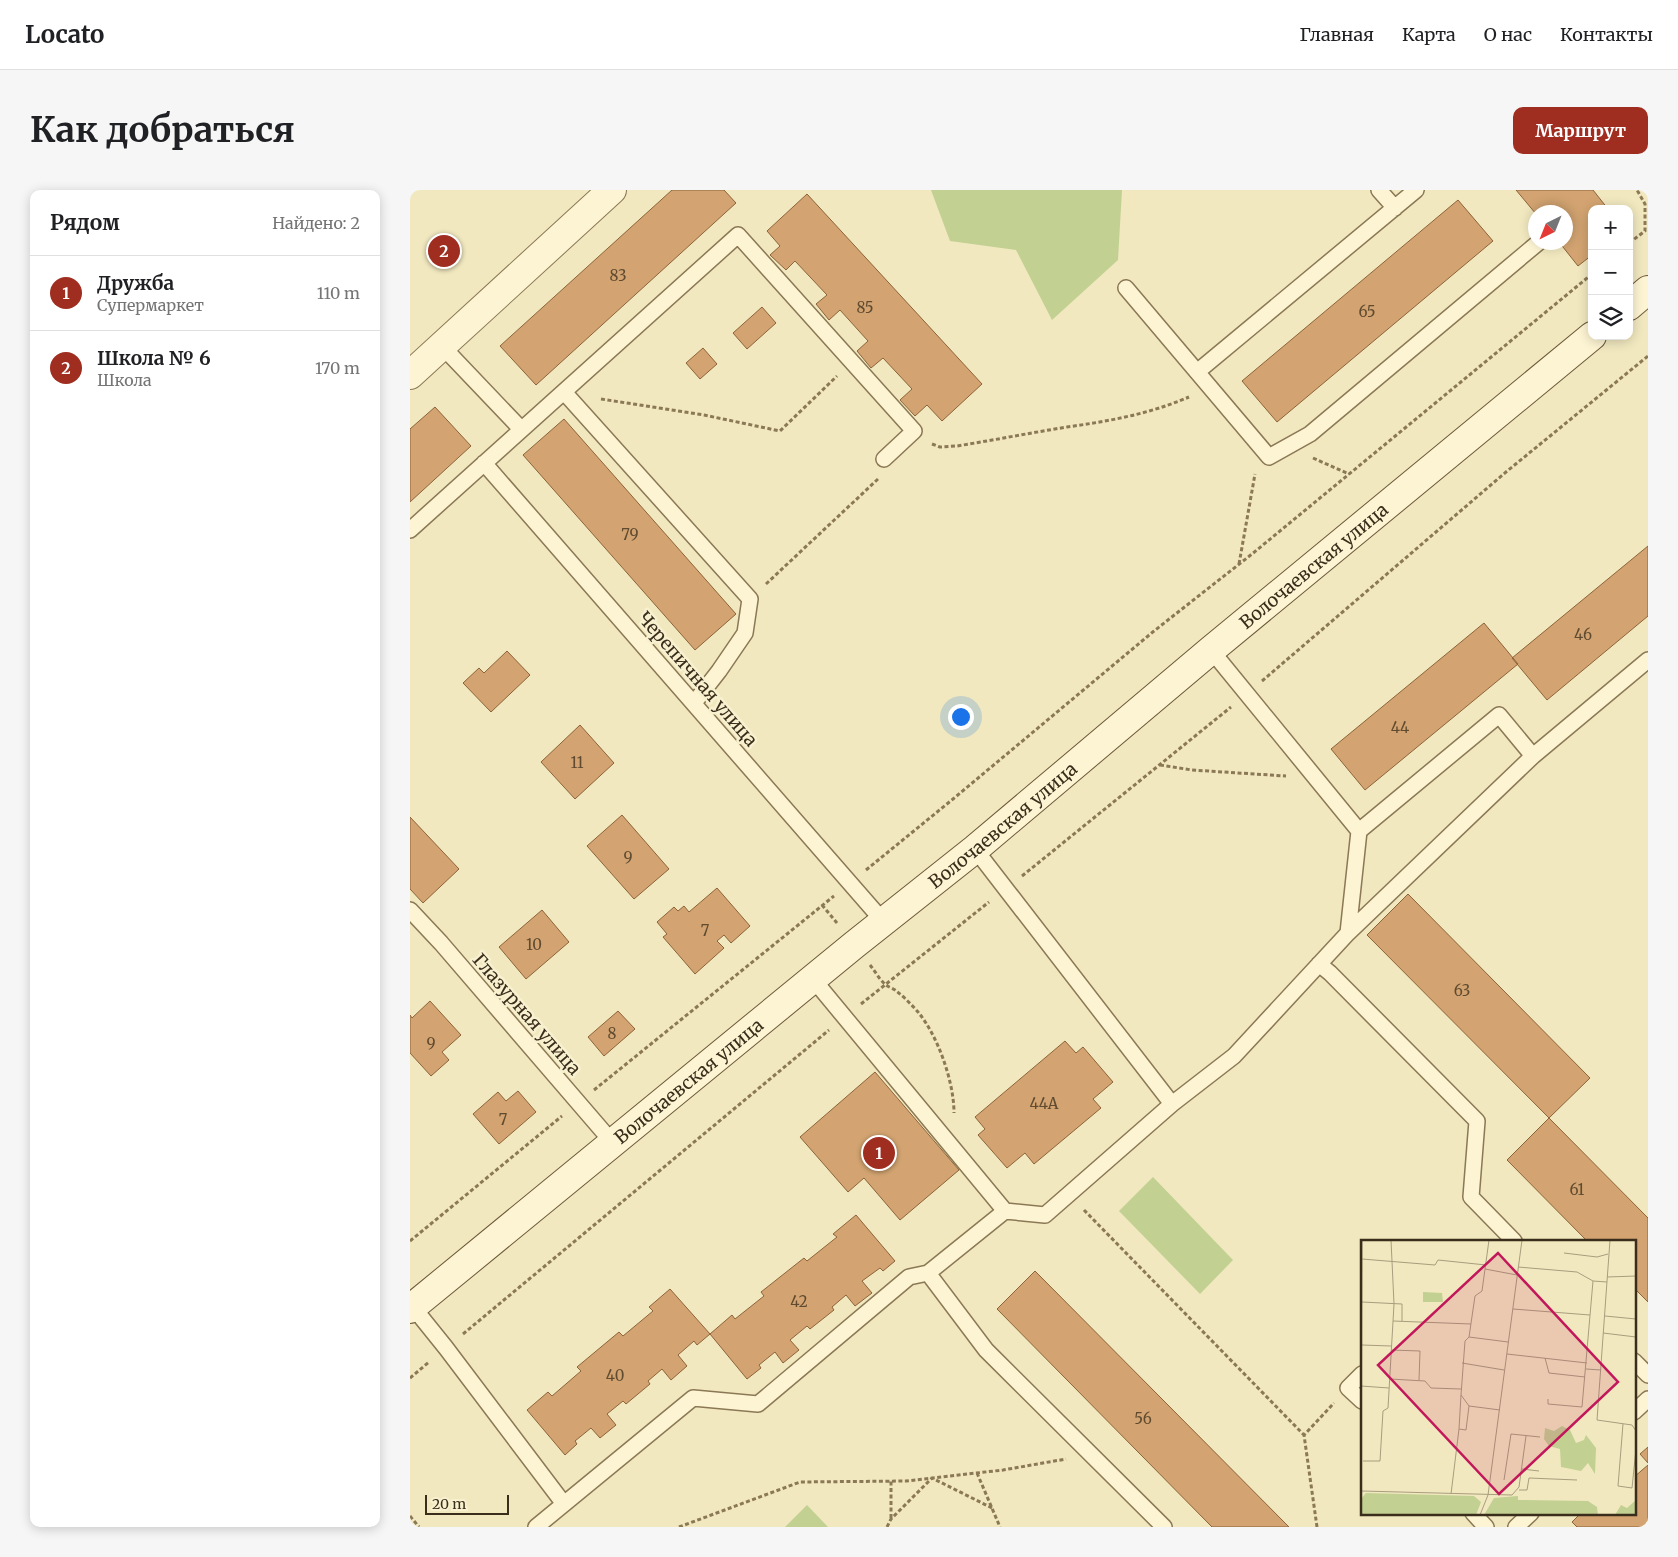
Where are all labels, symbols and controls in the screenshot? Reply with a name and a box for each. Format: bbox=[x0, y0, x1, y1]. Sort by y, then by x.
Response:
text: Locato bbox=[25, 19, 104, 50]
text: Главная bbox=[1299, 23, 1374, 46]
text: Карта bbox=[1402, 23, 1456, 46]
text: О нас bbox=[1484, 23, 1532, 46]
text: Контакты bbox=[1560, 23, 1653, 46]
button: Маршрут bbox=[1513, 107, 1648, 154]
text: Как добраться bbox=[30, 108, 295, 152]
north arrow bbox=[1528, 205, 1573, 250]
map controls bbox=[1588, 205, 1633, 340]
button: + bbox=[1588, 205, 1633, 250]
text: Рядом bbox=[50, 209, 120, 236]
text: Найдено: 2 bbox=[272, 213, 360, 233]
pin: 2 bbox=[428, 232, 460, 270]
button: − bbox=[1588, 250, 1633, 295]
house number: 83 bbox=[610, 266, 627, 285]
text: Дружба bbox=[97, 271, 174, 295]
text: 1 bbox=[62, 283, 70, 303]
text: 110 m bbox=[317, 283, 360, 303]
text: Супермаркет bbox=[97, 295, 204, 315]
button: layers bbox=[1588, 295, 1633, 340]
house number: 85 bbox=[856, 298, 874, 317]
house number: 65 bbox=[1358, 302, 1376, 321]
text: Школа № 6 bbox=[97, 346, 211, 370]
text: 2 bbox=[61, 358, 71, 378]
text: 170 m bbox=[315, 358, 360, 378]
text: Школа bbox=[97, 370, 152, 390]
street label: Волочаевская улица bbox=[1234, 497, 1393, 634]
house number: 79 bbox=[621, 525, 639, 544]
street label: Черепичная улица bbox=[633, 607, 763, 751]
house number: 46 bbox=[1574, 625, 1592, 644]
your location bbox=[948, 704, 974, 730]
house number: 44 bbox=[1391, 718, 1409, 737]
house number: 11 bbox=[570, 753, 584, 772]
street label: Волочаевская улица bbox=[924, 757, 1081, 893]
house number: 9 bbox=[623, 848, 633, 867]
house number: 7 bbox=[701, 921, 710, 940]
house number: 10 bbox=[526, 935, 542, 954]
street label: Глазурная улица bbox=[468, 948, 586, 1080]
house number: 63 bbox=[1454, 981, 1470, 1000]
street label: Волочаевская улица bbox=[609, 1013, 768, 1149]
house number: 8 bbox=[608, 1024, 617, 1043]
house number: 9 bbox=[426, 1034, 436, 1053]
house number: 44А bbox=[1030, 1094, 1059, 1113]
house number: 7 bbox=[499, 1110, 508, 1129]
pin: 1 bbox=[863, 1134, 895, 1172]
house number: 61 bbox=[1570, 1180, 1585, 1199]
inset map bbox=[1361, 1240, 1636, 1514]
house number: 42 bbox=[790, 1292, 808, 1311]
house number: 40 bbox=[606, 1366, 624, 1385]
house number: 56 bbox=[1134, 1409, 1152, 1428]
scale bar bbox=[425, 1492, 509, 1515]
text: 20 m bbox=[432, 1495, 466, 1513]

